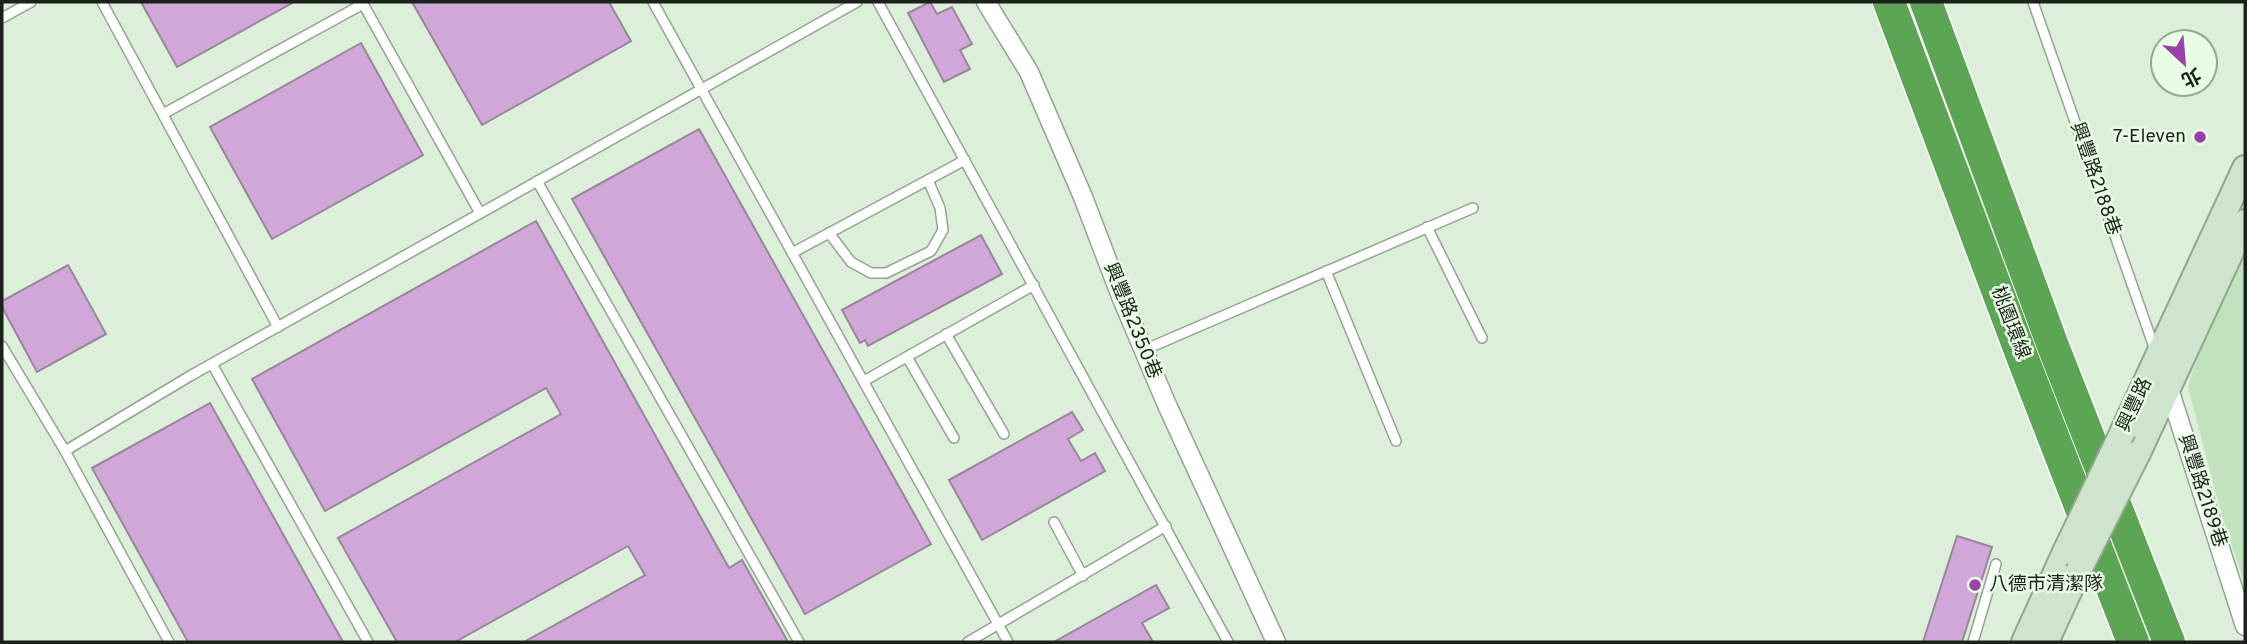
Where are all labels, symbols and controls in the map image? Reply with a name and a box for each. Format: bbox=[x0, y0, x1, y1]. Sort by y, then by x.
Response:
north arrow bbox=[2149, 28, 2219, 98]
text: 北 bbox=[2177, 62, 2204, 91]
street label: 興豐路2188巷 bbox=[2064, 119, 2126, 239]
place label: 7-Eleven bbox=[2113, 125, 2186, 149]
marker: 7-Eleven bbox=[2192, 129, 2208, 145]
street label: 興豐路2350巷 bbox=[1098, 259, 1166, 383]
street label: 桃園環線 bbox=[1985, 283, 2035, 363]
street label: 興豐路 bbox=[2112, 374, 2158, 436]
street label: 興豐路2189巷 bbox=[2172, 432, 2232, 550]
place label: 八德市清潔隊 bbox=[1989, 573, 2103, 597]
marker: 八德市清潔隊 bbox=[1967, 577, 1983, 593]

